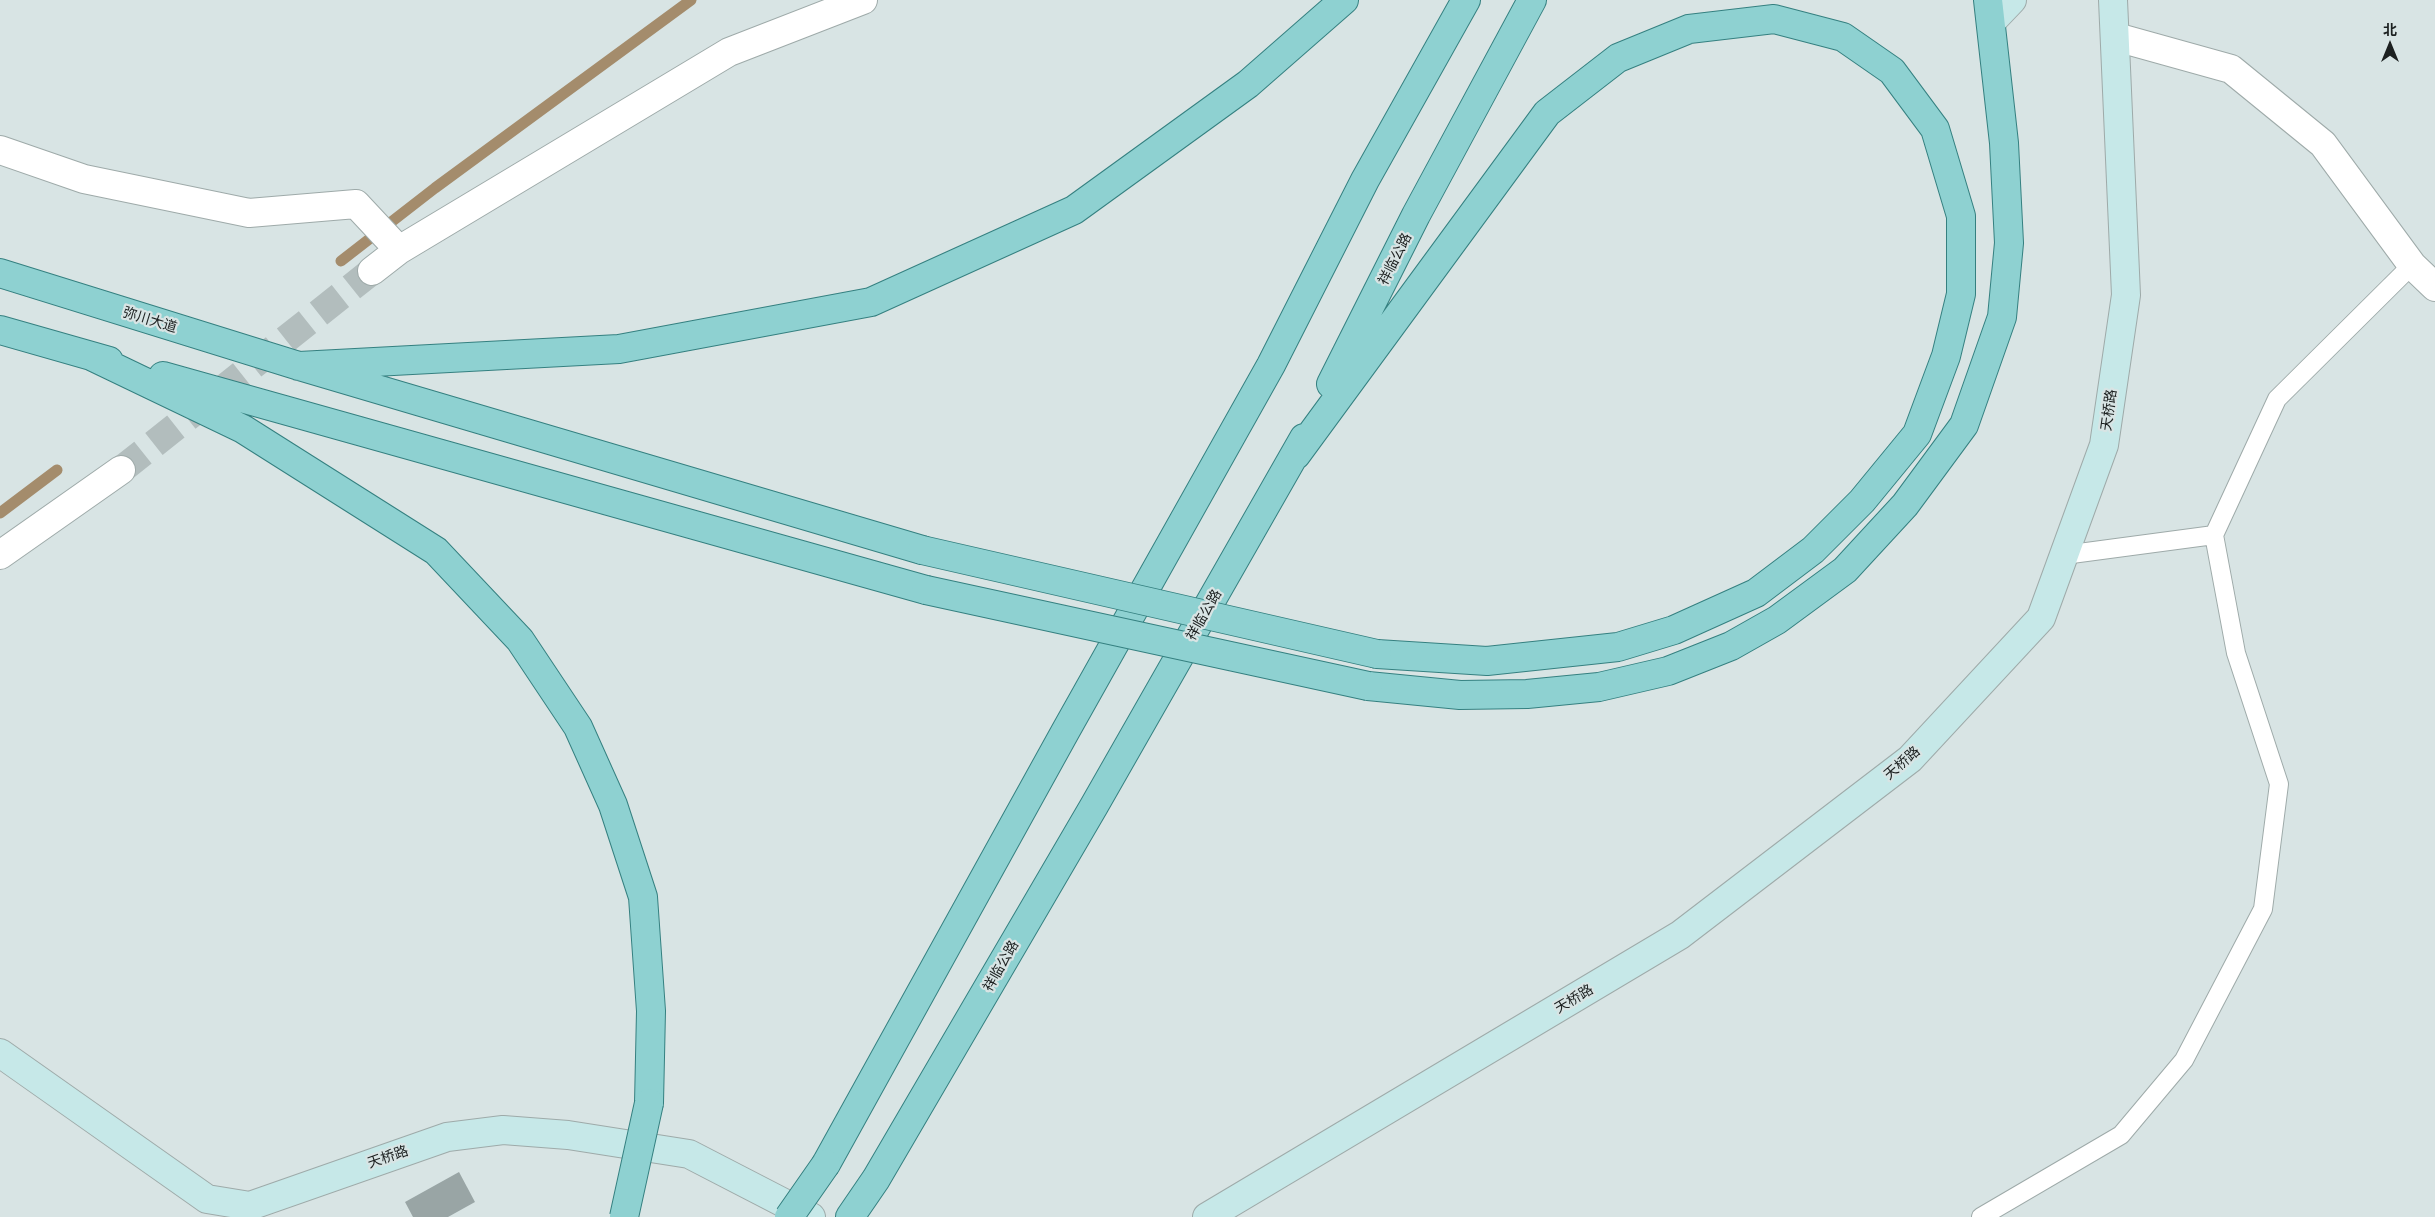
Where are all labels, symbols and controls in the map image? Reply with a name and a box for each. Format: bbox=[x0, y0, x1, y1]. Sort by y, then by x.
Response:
north arrow bbox=[2365, 20, 2415, 70]
text: 北 bbox=[2383, 21, 2397, 38]
street label: 祥临公路 bbox=[1375, 230, 1415, 288]
street label: 弥川大道 bbox=[121, 304, 179, 336]
street label: 天桥路 bbox=[2098, 388, 2120, 432]
street label: 祥临公路 bbox=[1183, 587, 1225, 643]
street label: 天桥路 bbox=[1881, 743, 1923, 783]
street label: 祥临公路 bbox=[980, 938, 1022, 994]
street label: 天桥路 bbox=[1552, 981, 1596, 1017]
street label: 天桥路 bbox=[365, 1142, 411, 1172]

